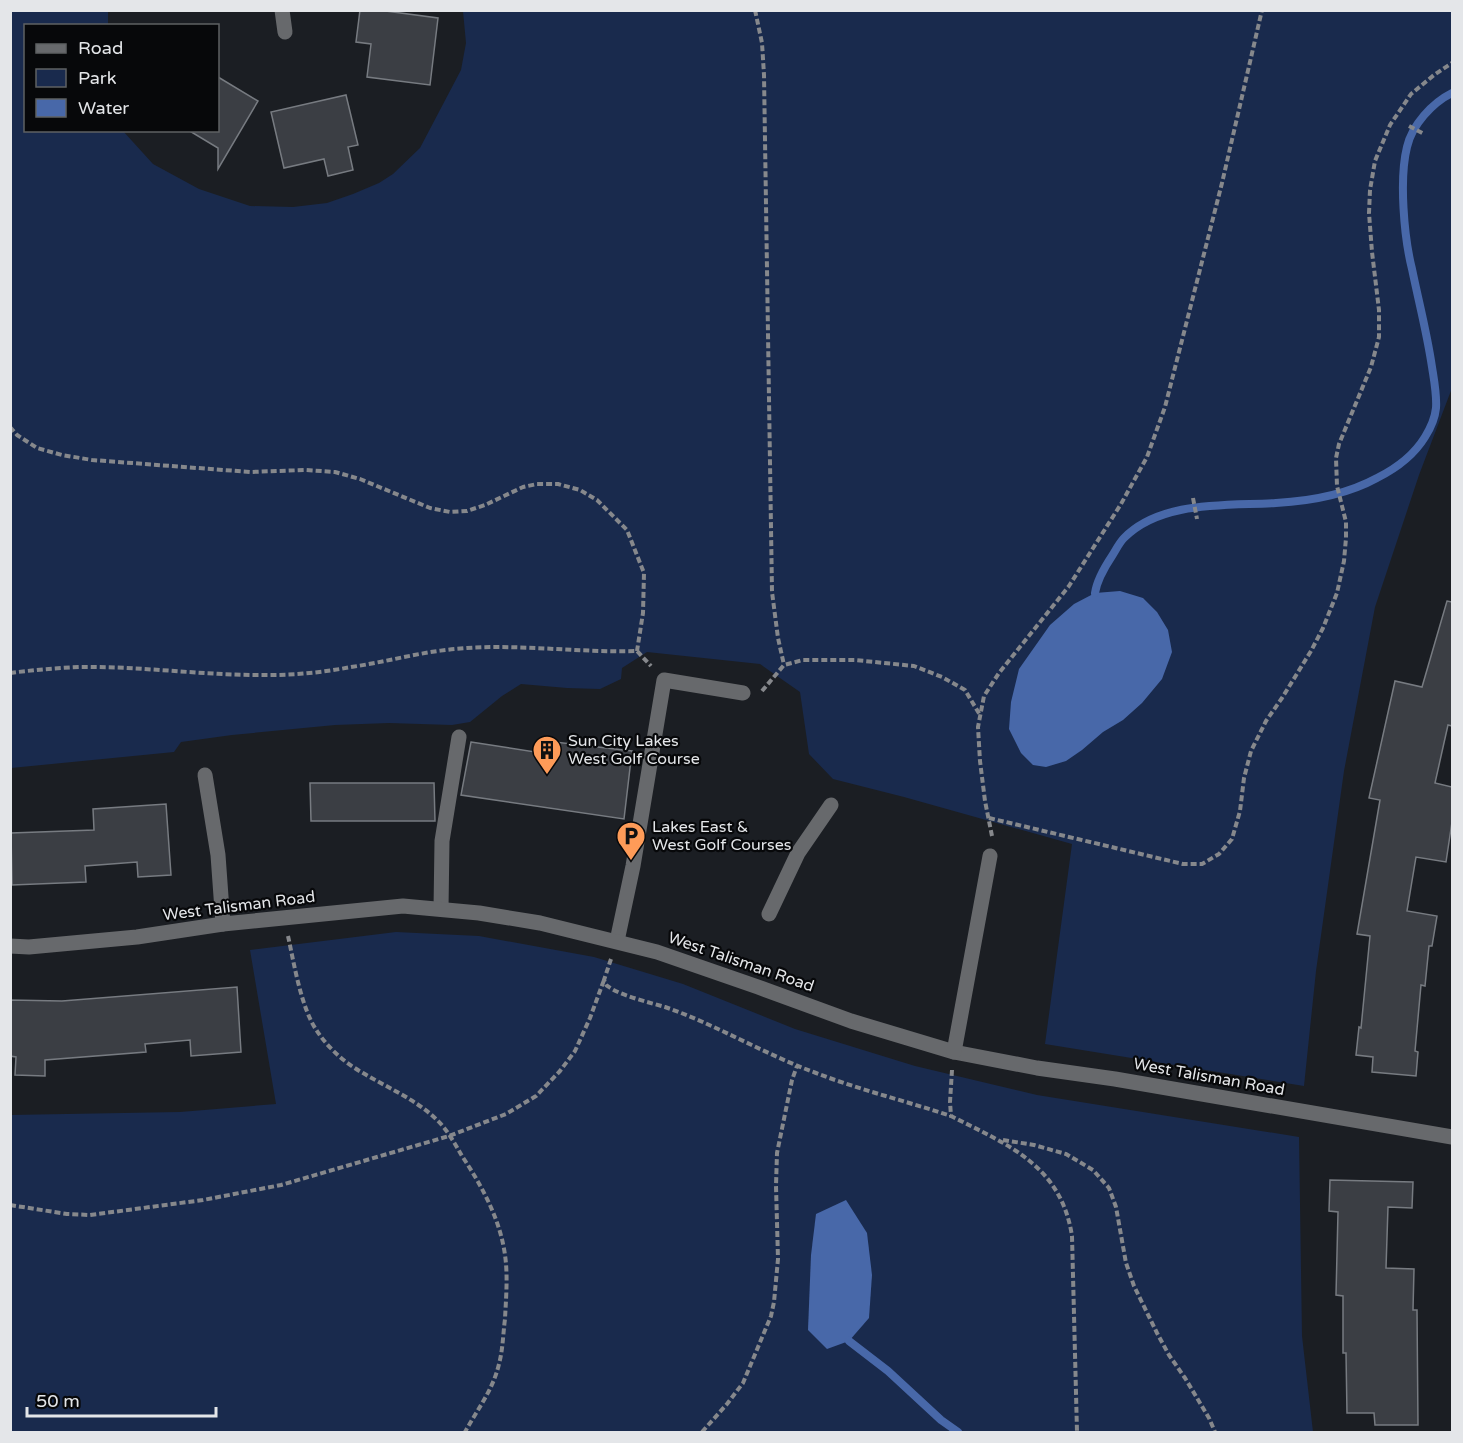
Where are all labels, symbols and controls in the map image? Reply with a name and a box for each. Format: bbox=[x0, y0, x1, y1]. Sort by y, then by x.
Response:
legend bbox=[24, 24, 219, 132]
text: Road bbox=[78, 37, 123, 59]
text: Park bbox=[78, 67, 117, 89]
text: Water bbox=[78, 97, 129, 119]
place label: Sun City Lakes West Golf Course bbox=[568, 731, 700, 769]
building icon: Sun City Lakes West Golf Course bbox=[531, 734, 563, 776]
place label: Lakes East & West Golf Courses bbox=[652, 817, 791, 855]
parking icon: Lakes East & West Golf Courses bbox=[615, 820, 647, 862]
street label: West Talisman Road bbox=[162, 887, 316, 925]
street label: West Talisman Road bbox=[665, 928, 817, 996]
street label: West Talisman Road bbox=[1132, 1054, 1286, 1100]
scale bar bbox=[27, 1380, 216, 1418]
text: 50 m bbox=[36, 1390, 80, 1412]

